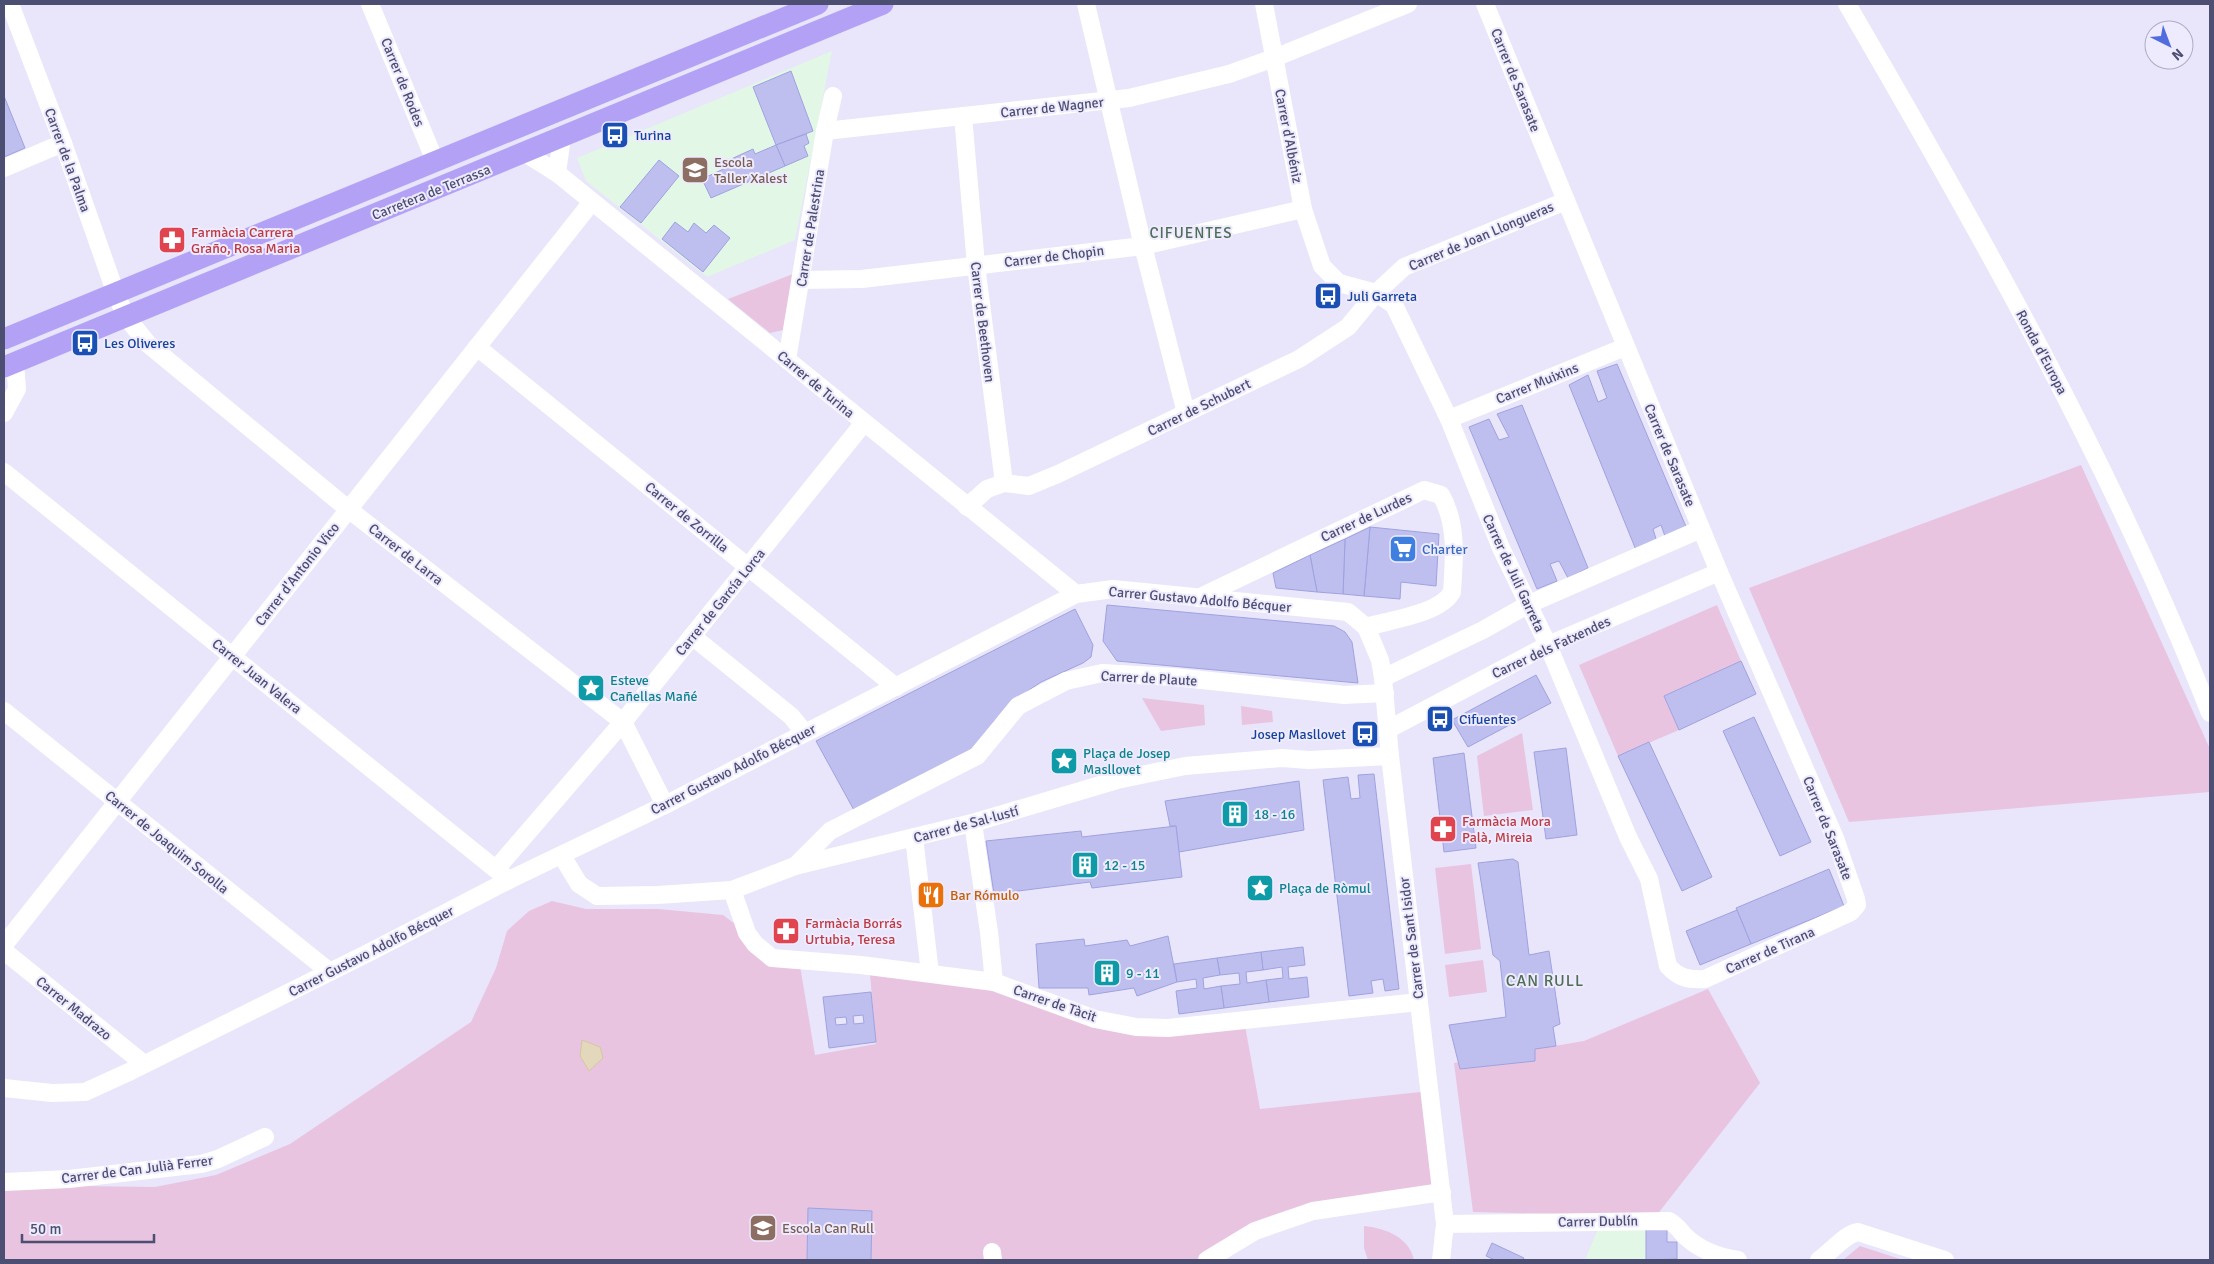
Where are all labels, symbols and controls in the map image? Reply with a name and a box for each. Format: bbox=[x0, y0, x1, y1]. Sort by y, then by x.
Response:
north arrow bbox=[2144, 20, 2194, 70]
street label: Carrer de Sarasate bbox=[1487, 26, 1544, 134]
street label: Carrer de Rodes bbox=[377, 35, 428, 129]
text: N bbox=[2168, 45, 2187, 64]
street label: Carrer d'Albéniz bbox=[1271, 88, 1306, 185]
street label: Carrer de Wagner bbox=[1000, 94, 1105, 121]
street label: Carrer de la Palma bbox=[41, 106, 94, 215]
bus stop icon: Turina bbox=[600, 120, 630, 150]
place label: Turina bbox=[634, 127, 671, 144]
place label: Escola Taller Xalest bbox=[714, 154, 787, 187]
school or university icon: Escola Taller Xalest bbox=[680, 155, 710, 185]
street label: Carretera de Terrassa bbox=[369, 161, 493, 224]
street label: Carrer de Palestrina bbox=[793, 168, 828, 288]
street label: Carrer de Joan Llongueras bbox=[1406, 198, 1556, 275]
place label: Farmàcia Carrera Graño, Rosa Maria bbox=[191, 224, 300, 257]
district label: CIFUENTES bbox=[1149, 224, 1233, 242]
pharmacy icon: Farmàcia Carrera Graño, Rosa Maria bbox=[157, 225, 187, 255]
street label: Carrer de Chopin bbox=[1003, 242, 1105, 271]
street label: Carrer de Beethoven bbox=[967, 261, 998, 383]
bus stop icon: Juli Garreta bbox=[1313, 281, 1343, 311]
place label: Juli Garreta bbox=[1347, 288, 1417, 305]
street label: Ronda d'Europa bbox=[2012, 307, 2071, 397]
bus stop icon: Les Oliveres bbox=[70, 328, 100, 358]
place label: Les Oliveres bbox=[104, 335, 175, 352]
street label: Carrer de Turina bbox=[774, 347, 858, 422]
street label: Carrer Muixins bbox=[1493, 359, 1581, 408]
street label: Carrer de Schubert bbox=[1145, 375, 1254, 440]
street label: Carrer de Sarasate bbox=[1640, 401, 1699, 509]
street label: Carrer de Zorrilla bbox=[641, 479, 732, 556]
street label: Carrer de Lurdes bbox=[1318, 489, 1414, 546]
street label: Carrer de Juli Garreta bbox=[1479, 512, 1548, 635]
street label: Carrer d'Antonio Vico bbox=[252, 519, 343, 629]
street label: Carrer de Larra bbox=[365, 520, 446, 589]
supermarket icon: Charter bbox=[1388, 534, 1418, 564]
place label: Charter bbox=[1422, 541, 1468, 558]
street label: Carrer de García Lorca bbox=[672, 545, 769, 659]
street label: Carrer Gustavo Adolfo Bécquer bbox=[1108, 583, 1293, 616]
street label: Carrer dels Fatxendes bbox=[1489, 613, 1613, 682]
street label: Carrer Juan Valera bbox=[209, 635, 305, 718]
street label: Carrer de Plaute bbox=[1100, 667, 1198, 690]
place label: Esteve Cañellas Mañé bbox=[610, 672, 698, 705]
place icon: Esteve Cañellas Mañé bbox=[576, 673, 606, 703]
bus stop icon: Cifuentes bbox=[1425, 704, 1455, 734]
place label: Cifuentes bbox=[1459, 711, 1516, 728]
bus stop icon: Josep Masllovet bbox=[1350, 719, 1380, 749]
street label: Carrer Gustavo Adolfo Bécquer bbox=[648, 720, 819, 819]
place label: Josep Masllovet bbox=[1251, 726, 1346, 743]
place label: Plaça de Josep Masllovet bbox=[1083, 745, 1171, 778]
place icon: Plaça de Josep Masllovet bbox=[1049, 746, 1079, 776]
street label: Carrer de Sarasate bbox=[1799, 774, 1856, 882]
street label: Carrer de Joaquim Sorolla bbox=[101, 787, 232, 898]
building icon: 18 - 16 bbox=[1220, 799, 1250, 829]
street label: Carrer de Sal·lustí bbox=[912, 802, 1021, 847]
place label: 18 - 16 bbox=[1254, 806, 1295, 823]
place label: Farmàcia Mora Palà, Mireia bbox=[1462, 813, 1551, 846]
pharmacy icon: Farmàcia Mora Palà, Mireia bbox=[1428, 814, 1458, 844]
building icon: 12 - 15 bbox=[1070, 850, 1100, 880]
place label: 12 - 15 bbox=[1104, 857, 1145, 874]
place icon: Plaça de Ròmul bbox=[1245, 873, 1275, 903]
street label: Carrer de Sant Isidor bbox=[1395, 875, 1427, 1000]
restaurant icon: Bar Rómulo bbox=[916, 880, 946, 910]
place label: Plaça de Ròmul bbox=[1279, 880, 1371, 897]
place label: Bar Rómulo bbox=[950, 887, 1019, 904]
street label: Carrer Gustavo Adolfo Bécquer bbox=[286, 902, 457, 1001]
place label: Farmàcia Borrás Urtubia, Teresa bbox=[805, 915, 902, 948]
pharmacy icon: Farmàcia Borrás Urtubia, Teresa bbox=[771, 916, 801, 946]
street label: Carrer de Tirana bbox=[1723, 923, 1817, 978]
building icon: 9 - 11 bbox=[1092, 958, 1122, 988]
place label: 9 - 11 bbox=[1126, 965, 1160, 982]
district label: CAN RULL bbox=[1506, 971, 1584, 991]
street label: Carrer Madrazo bbox=[33, 973, 115, 1044]
street label: Carrer de Tàcit bbox=[1011, 981, 1099, 1026]
street label: Carrer de Can Julià Ferrer bbox=[60, 1152, 215, 1187]
scale bar bbox=[22, 1212, 155, 1244]
street label: Carrer Dublín bbox=[1558, 1212, 1638, 1231]
school or university icon: Escola Can Rull bbox=[748, 1213, 778, 1243]
text: 50 m bbox=[30, 1220, 61, 1238]
place label: Escola Can Rull bbox=[782, 1220, 874, 1237]

